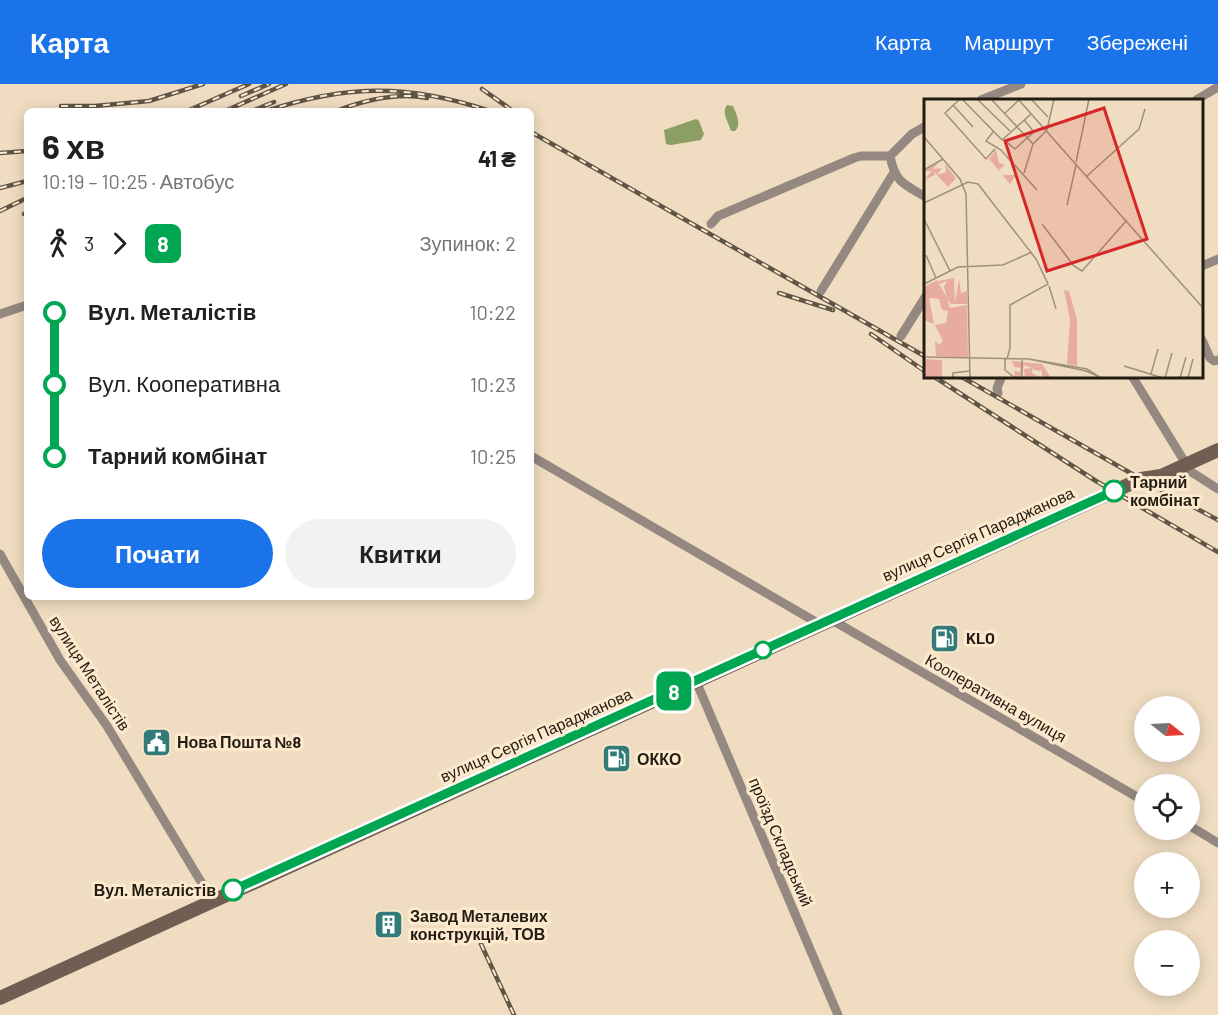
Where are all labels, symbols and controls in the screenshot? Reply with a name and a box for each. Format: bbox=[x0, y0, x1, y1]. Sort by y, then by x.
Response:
text: Карта bbox=[30, 25, 109, 59]
text: Карта bbox=[875, 29, 931, 54]
text: Маршрут bbox=[964, 29, 1054, 54]
text: Збережені bbox=[1087, 29, 1188, 54]
inset map bbox=[924, 99, 1203, 378]
text: 6 хв bbox=[42, 126, 105, 166]
text: 41 ₴ bbox=[478, 145, 516, 171]
text: 10:19 – 10:25 · Автобус bbox=[42, 169, 234, 193]
icon: walk bbox=[42, 227, 75, 260]
icon: forward bbox=[103, 227, 136, 260]
text: 3 bbox=[84, 231, 94, 255]
text: 8 bbox=[157, 231, 169, 256]
text: Зупинок: 2 bbox=[420, 231, 516, 255]
text: Вул. Металістів bbox=[88, 298, 256, 324]
text: 10:22 bbox=[469, 300, 516, 324]
text: Вул. Кооперативна bbox=[88, 370, 280, 396]
text: 10:23 bbox=[470, 372, 516, 396]
text: Тарний комбінат bbox=[88, 442, 267, 468]
text: 10:25 bbox=[470, 444, 516, 468]
place label: Тарний комбінат bbox=[1130, 472, 1200, 509]
marker: Тарний комбінат bbox=[1103, 480, 1125, 502]
street label: вулиця Сергія Параджанова bbox=[879, 483, 1077, 584]
button: Почати bbox=[42, 519, 273, 588]
button: Квитки bbox=[285, 519, 516, 588]
street label: вулиця Металістів bbox=[46, 612, 135, 734]
fuel station icon: KLO bbox=[929, 622, 961, 654]
place label: KLO bbox=[966, 628, 995, 647]
unlabelled marker bbox=[754, 641, 772, 659]
street label: Кооперативна вулиця bbox=[922, 649, 1070, 746]
line badge: 8 bbox=[654, 672, 694, 710]
text: 8 bbox=[668, 679, 680, 704]
street label: вулиця Сергія Параджанова bbox=[437, 684, 635, 785]
north arrow bbox=[1134, 696, 1200, 762]
map controls bbox=[1134, 696, 1200, 996]
public building icon: Нова Пошта №8 bbox=[140, 726, 172, 758]
place label: Нова Пошта №8 bbox=[177, 732, 301, 751]
fuel station icon: ОККО bbox=[600, 743, 632, 775]
place label: ОККО bbox=[637, 749, 681, 768]
button: locate bbox=[1134, 774, 1200, 840]
street label: проїзд Складський bbox=[746, 775, 817, 909]
button: + bbox=[1134, 852, 1200, 918]
marker: Вул. Металістів bbox=[222, 879, 244, 901]
place label: Вул. Металістів bbox=[94, 880, 216, 899]
place label: Завод Металевих конструкцій, ТОВ bbox=[410, 906, 548, 943]
building icon: Завод Металевих конструкцій, ТОВ bbox=[373, 909, 405, 941]
button: − bbox=[1134, 930, 1200, 996]

